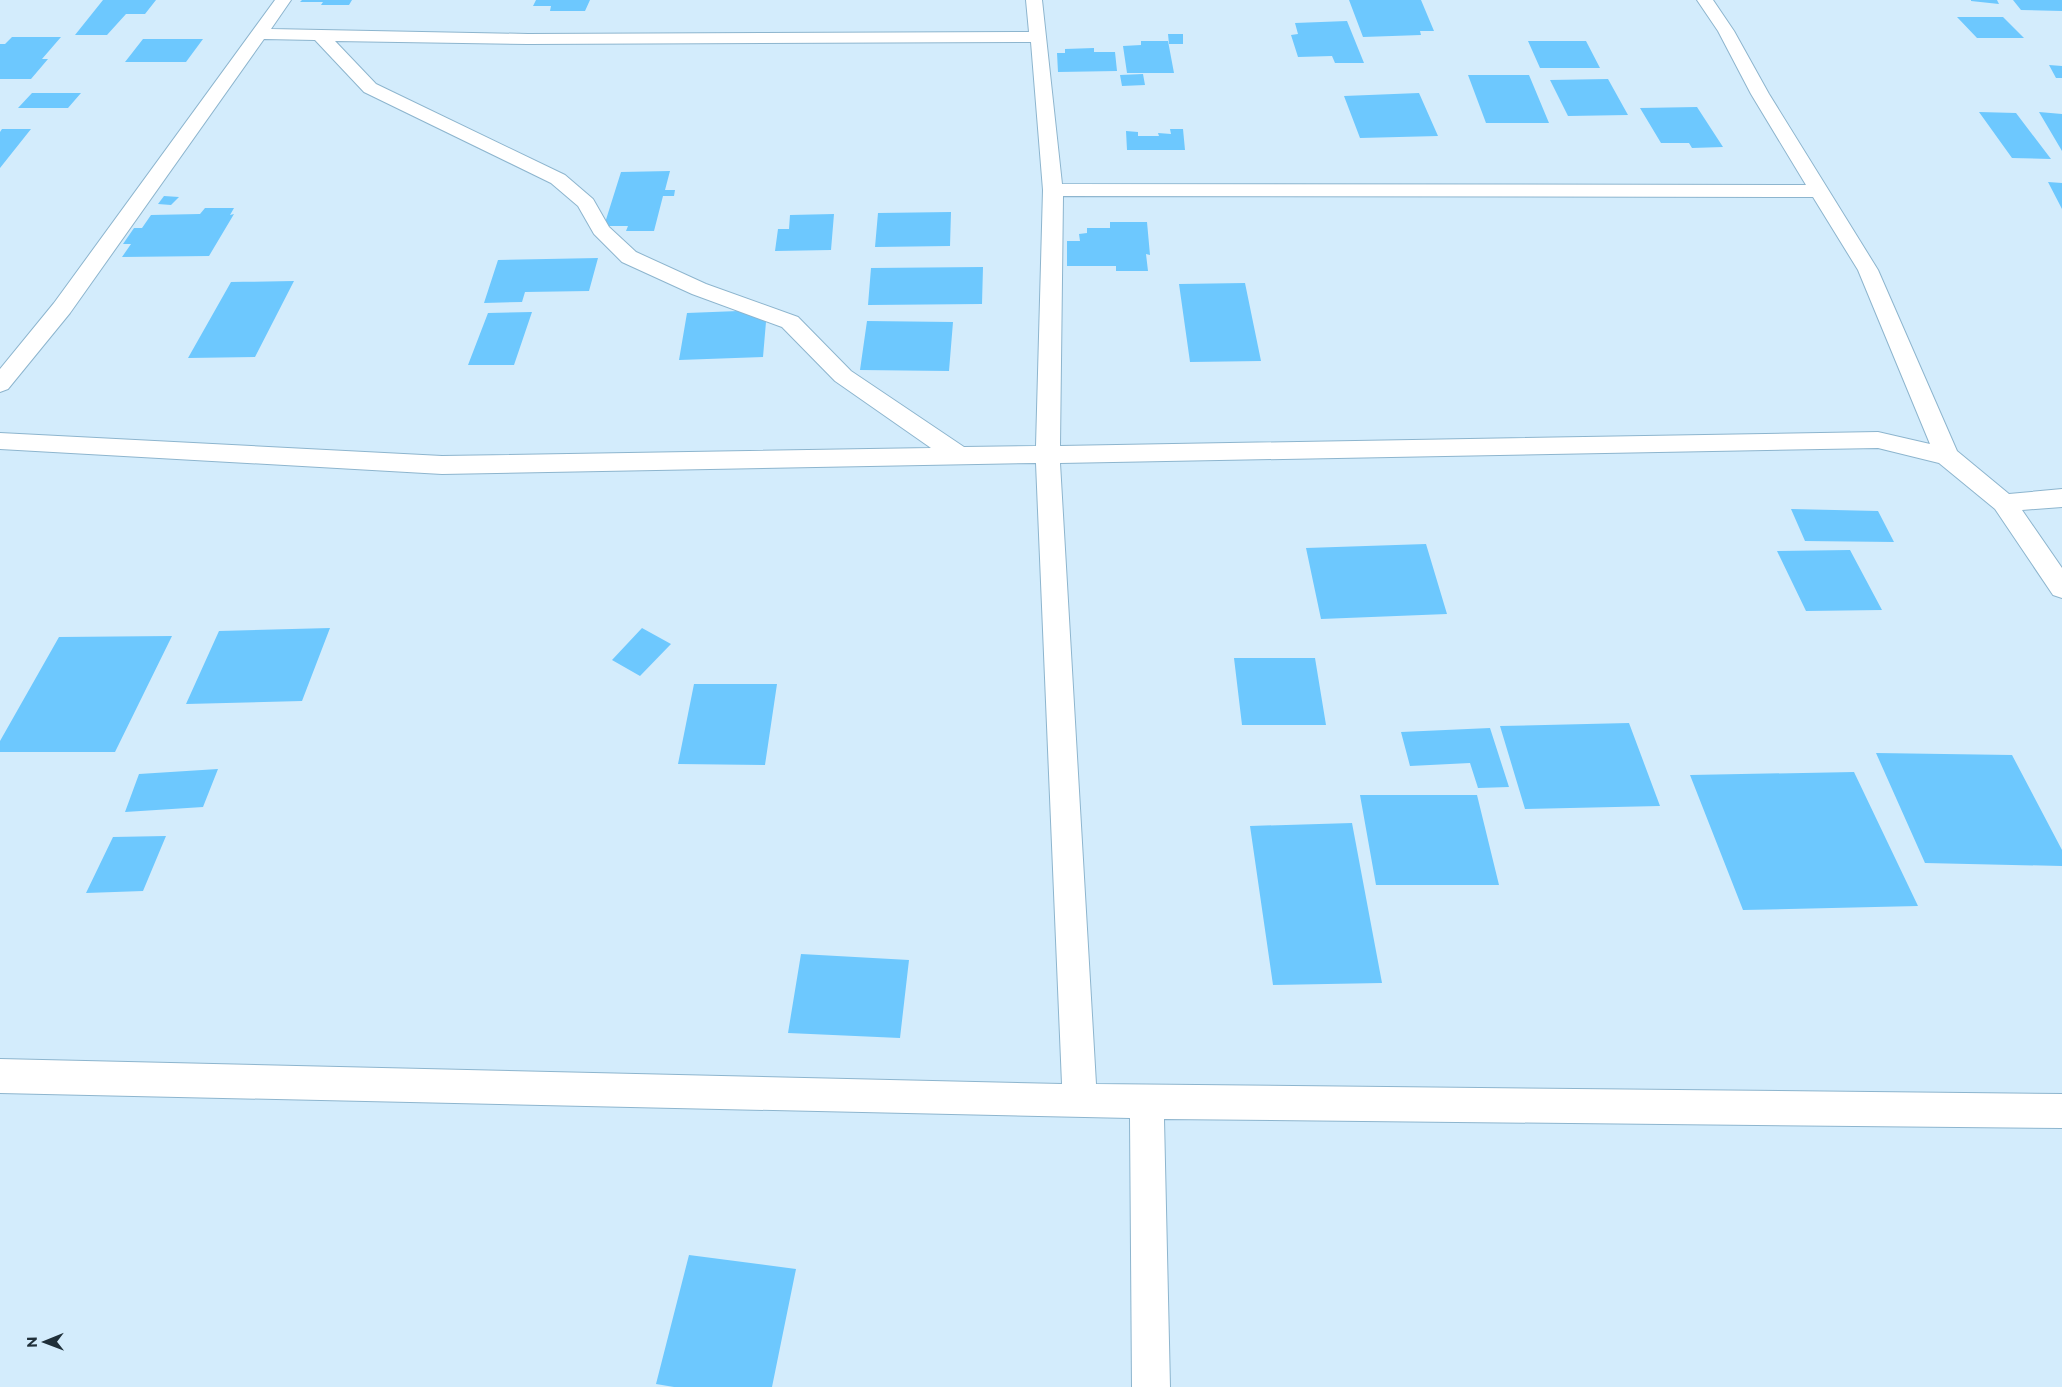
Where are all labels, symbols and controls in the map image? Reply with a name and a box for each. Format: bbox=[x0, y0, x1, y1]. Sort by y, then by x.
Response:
north arrow bbox=[20, 1317, 70, 1367]
text: N bbox=[23, 1336, 41, 1348]

